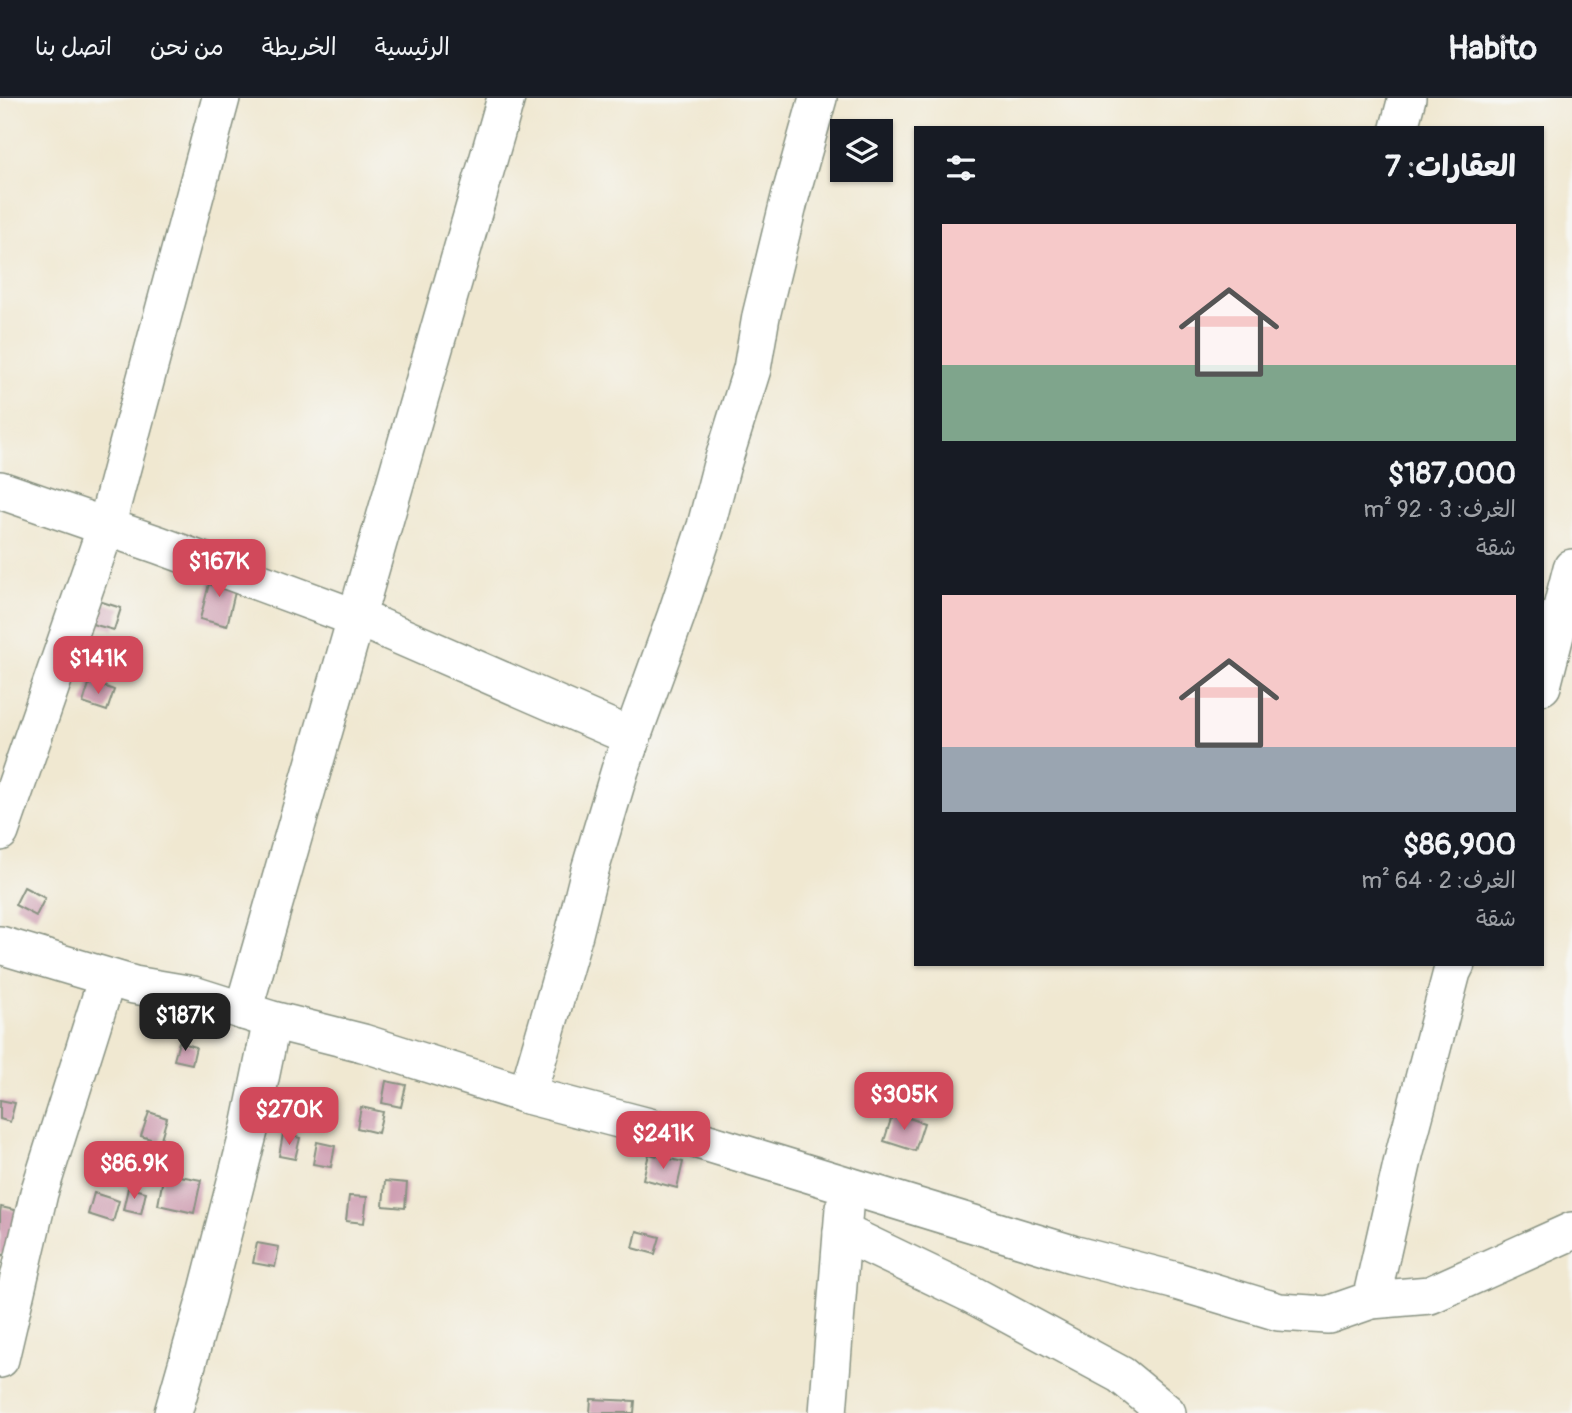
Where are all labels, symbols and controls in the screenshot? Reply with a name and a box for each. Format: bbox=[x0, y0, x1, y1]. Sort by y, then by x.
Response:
text: Habito bbox=[1448, 28, 1537, 69]
text: اتصل بنا bbox=[35, 33, 112, 62]
text: من نحن bbox=[150, 33, 224, 62]
text: الخريطة bbox=[262, 33, 337, 62]
text: الرئيسية bbox=[375, 33, 450, 62]
map controls bbox=[830, 119, 893, 182]
button: layers bbox=[830, 119, 893, 182]
text: العقارات: 7 bbox=[1385, 148, 1516, 185]
icon: filters bbox=[942, 149, 980, 187]
icon: home bbox=[1166, 269, 1292, 395]
text: $187,000 bbox=[1388, 455, 1516, 492]
text: الغرف: 3 · 92 m² bbox=[1364, 495, 1516, 524]
text: شقة bbox=[1476, 533, 1516, 562]
pin: $167K bbox=[170, 540, 268, 599]
text: $167K bbox=[189, 547, 249, 576]
pin: $141K bbox=[49, 636, 147, 696]
icon: home bbox=[1166, 640, 1292, 766]
text: $141K bbox=[69, 644, 127, 673]
text: $86,900 bbox=[1403, 826, 1516, 863]
text: الغرف: 2 · 64 m² bbox=[1362, 866, 1516, 895]
text: شقة bbox=[1476, 904, 1516, 933]
pin: $187K bbox=[136, 993, 234, 1053]
text: $187K bbox=[155, 1001, 215, 1030]
pin: $305K bbox=[855, 1072, 953, 1132]
text: $305K bbox=[870, 1080, 938, 1109]
pin: $270K bbox=[240, 1088, 338, 1147]
text: $270K bbox=[255, 1095, 323, 1124]
pin: $241K bbox=[614, 1112, 712, 1171]
text: $241K bbox=[632, 1119, 694, 1148]
pin: $86.9K bbox=[77, 1142, 191, 1201]
text: $86.9K bbox=[100, 1149, 168, 1178]

